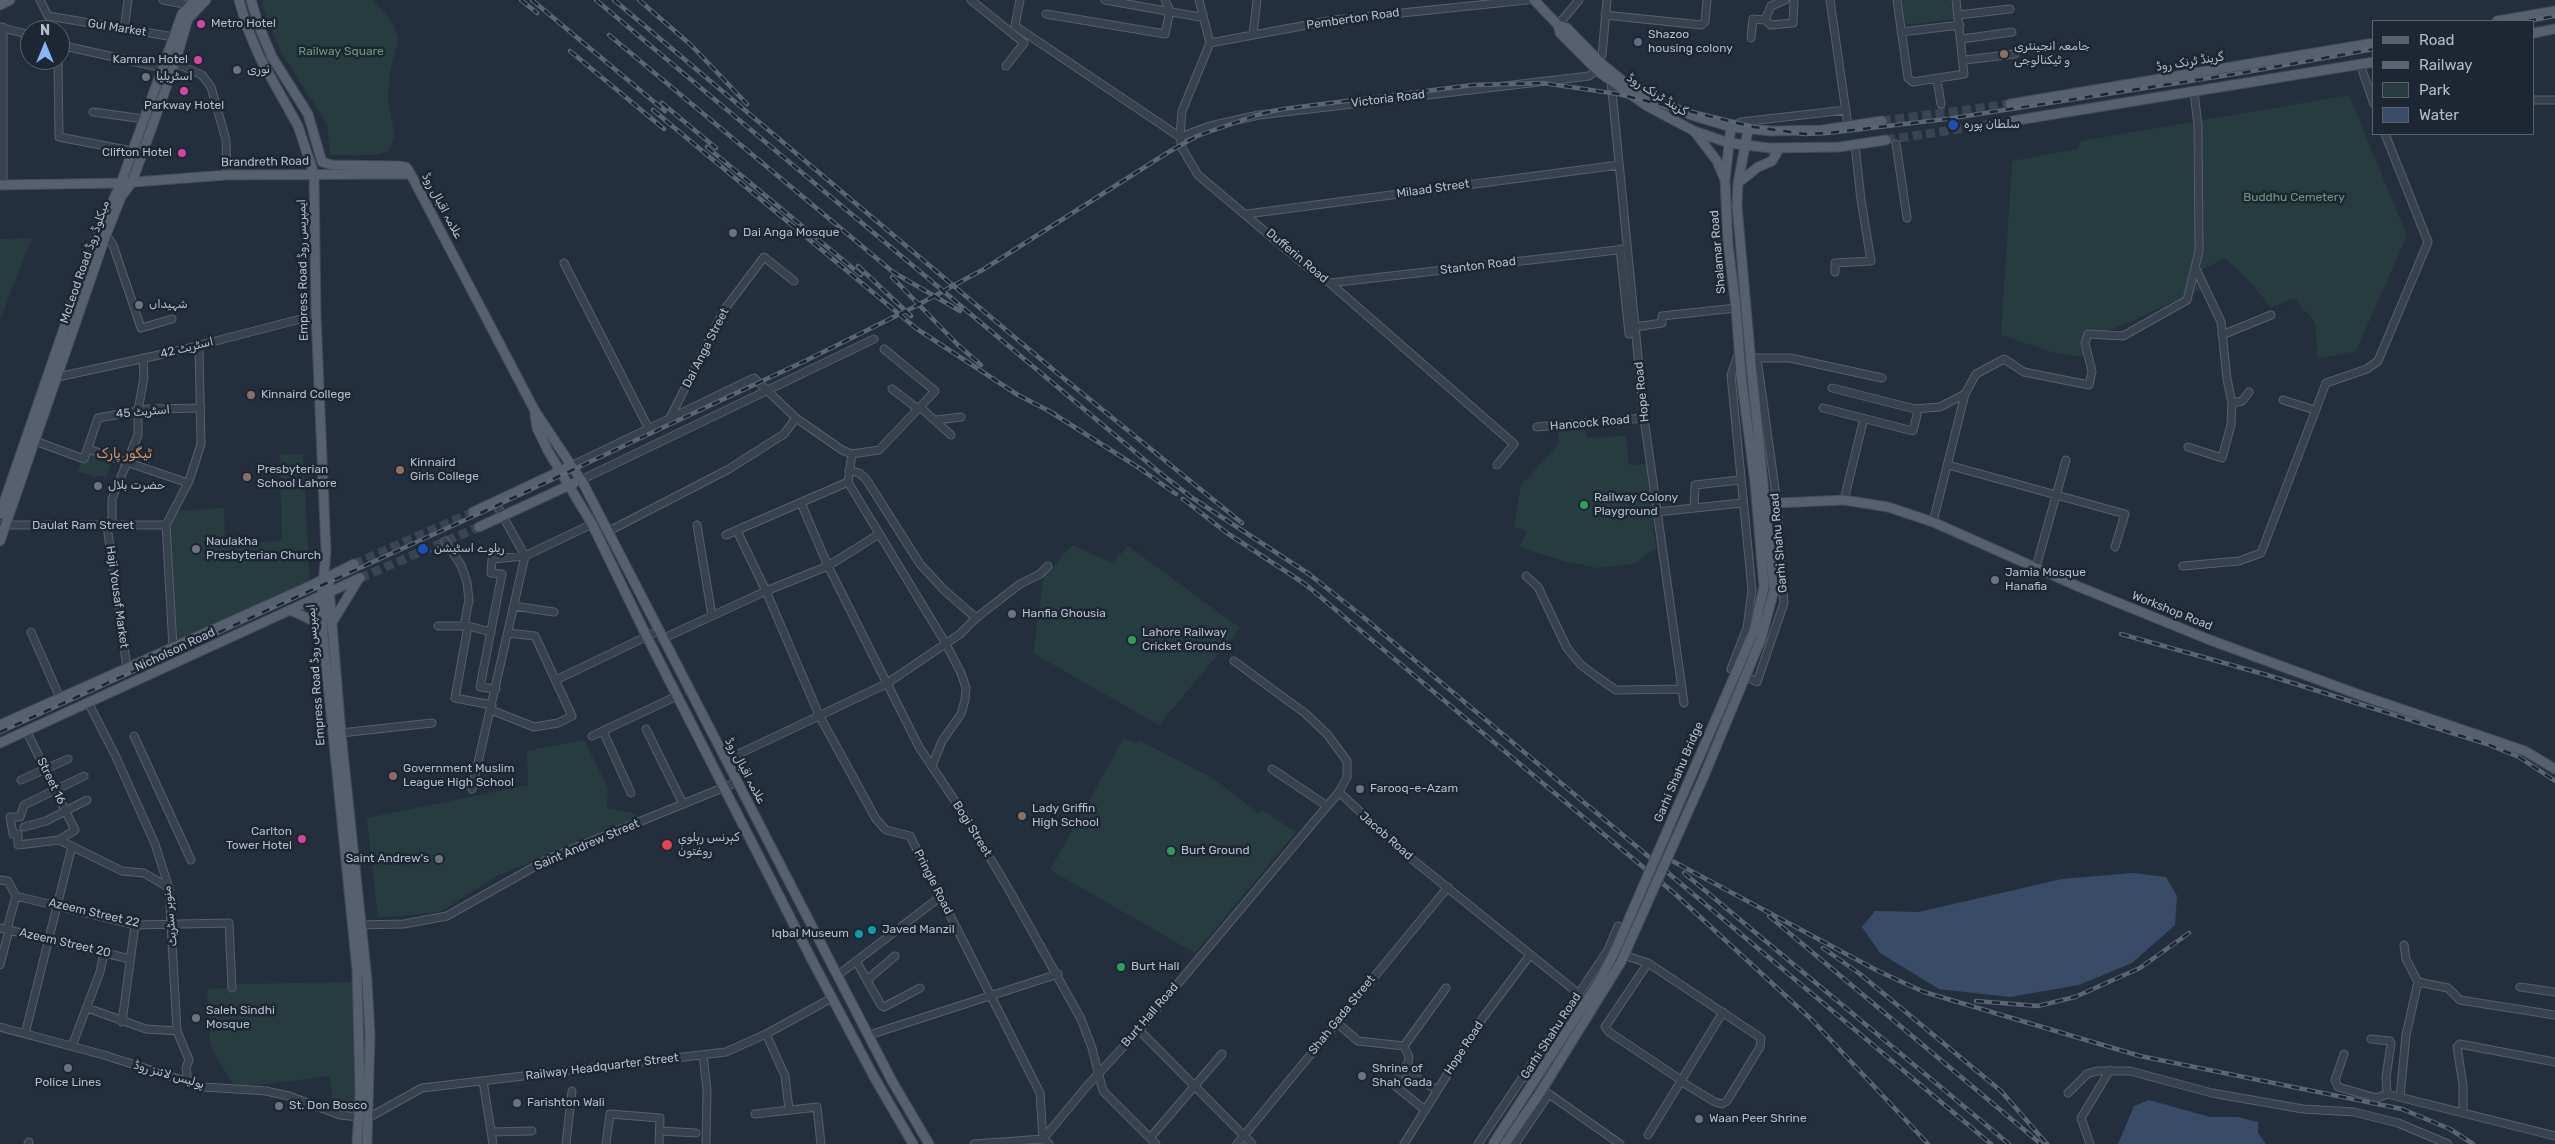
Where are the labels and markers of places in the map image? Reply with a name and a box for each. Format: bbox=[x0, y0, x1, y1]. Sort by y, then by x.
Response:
place label: Metro Hotel bbox=[211, 17, 276, 31]
marker: Metro Hotel bbox=[195, 18, 207, 30]
place label: Shazoo housing colony bbox=[1648, 28, 1733, 56]
marker: Shazoo housing colony bbox=[1632, 36, 1644, 48]
place label: جامعہ انجینئری و ٹیکنالوجی bbox=[2014, 40, 2090, 68]
marker: جامعہ انجینئری و ٹیکنالوجی bbox=[1998, 48, 2010, 60]
place label: Kamran Hotel bbox=[113, 53, 188, 67]
marker: Kamran Hotel bbox=[192, 54, 204, 66]
place label: نوری bbox=[247, 63, 270, 77]
marker: نوری bbox=[231, 64, 243, 76]
place label: اسٹریلیا bbox=[156, 70, 193, 84]
marker: اسٹریلیا bbox=[140, 71, 152, 83]
marker: Parkway Hotel bbox=[178, 85, 190, 97]
place label: Parkway Hotel bbox=[144, 99, 224, 113]
marker: سلطان پورہ bbox=[1946, 118, 1960, 132]
place label: سلطان پورہ bbox=[1964, 118, 2020, 132]
place label: Clifton Hotel bbox=[102, 146, 172, 160]
marker: Clifton Hotel bbox=[176, 147, 188, 159]
place label: Dai Anga Mosque bbox=[743, 226, 839, 240]
marker: Dai Anga Mosque bbox=[727, 227, 739, 239]
place label: شہیداں bbox=[149, 298, 188, 312]
marker: شہیداں bbox=[133, 299, 145, 311]
place label: Kinnaird College bbox=[261, 388, 351, 402]
marker: Kinnaird College bbox=[245, 389, 257, 401]
place label: Kinnaird Girls College bbox=[410, 456, 479, 484]
place label: Presbyterian School Lahore bbox=[257, 463, 337, 491]
marker: Kinnaird Girls College bbox=[394, 464, 406, 476]
marker: Presbyterian School Lahore bbox=[241, 471, 253, 483]
place label: حضرت بلال bbox=[108, 479, 165, 493]
marker: حضرت بلال bbox=[92, 480, 104, 492]
place label: Railway Colony Playground bbox=[1594, 491, 1678, 519]
marker: Railway Colony Playground bbox=[1578, 499, 1590, 511]
place label: Naulakha Presbyterian Church bbox=[206, 535, 321, 563]
marker: ریلوے اسٹیشن bbox=[416, 542, 430, 556]
place label: ریلوے اسٹیشن bbox=[434, 542, 504, 556]
marker: Naulakha Presbyterian Church bbox=[190, 543, 202, 555]
place label: Jamia Mosque Hanafia bbox=[2005, 566, 2086, 594]
marker: Jamia Mosque Hanafia bbox=[1989, 574, 2001, 586]
place label: Hanfia Ghousia bbox=[1022, 607, 1106, 621]
marker: Hanfia Ghousia bbox=[1006, 608, 1018, 620]
place label: Lahore Railway Cricket Grounds bbox=[1142, 626, 1232, 654]
marker: Lahore Railway Cricket Grounds bbox=[1126, 634, 1138, 646]
place label: Government Muslim League High School bbox=[403, 762, 514, 790]
marker: Government Muslim League High School bbox=[387, 770, 399, 782]
place label: Farooq-e-Azam bbox=[1370, 782, 1458, 796]
marker: Farooq-e-Azam bbox=[1354, 783, 1366, 795]
place label: Lady Griffin High School bbox=[1032, 802, 1099, 830]
marker: Lady Griffin High School bbox=[1016, 810, 1028, 822]
place label: Carlton Tower Hotel bbox=[226, 825, 292, 853]
place label: کېرنس رېلوې روغتون bbox=[678, 831, 740, 859]
marker: Carlton Tower Hotel bbox=[296, 833, 308, 845]
marker: کېرنس رېلوې روغتون bbox=[660, 838, 674, 852]
place label: Burt Ground bbox=[1181, 844, 1250, 858]
marker: Burt Ground bbox=[1165, 845, 1177, 857]
place label: Saint Andrew's bbox=[346, 852, 429, 866]
marker: Saint Andrew's bbox=[433, 853, 445, 865]
place label: Javed Manzil bbox=[882, 923, 955, 937]
marker: Javed Manzil bbox=[866, 924, 878, 936]
place label: Iqbal Museum bbox=[771, 927, 849, 941]
marker: Iqbal Museum bbox=[853, 928, 865, 940]
place label: Burt Hall bbox=[1131, 960, 1179, 974]
marker: Burt Hall bbox=[1115, 961, 1127, 973]
place label: Saleh Sindhi Mosque bbox=[206, 1004, 275, 1032]
marker: Saleh Sindhi Mosque bbox=[190, 1012, 202, 1024]
marker: Police Lines bbox=[62, 1062, 74, 1074]
place label: Shrine of Shah Gada bbox=[1372, 1062, 1432, 1090]
marker: Shrine of Shah Gada bbox=[1356, 1070, 1368, 1082]
place label: Police Lines bbox=[35, 1076, 101, 1090]
place label: Farishton Wali bbox=[527, 1096, 605, 1110]
marker: Farishton Wali bbox=[511, 1097, 523, 1109]
place label: St. Don Bosco bbox=[289, 1099, 367, 1113]
marker: St. Don Bosco bbox=[273, 1100, 285, 1112]
place label: Waan Peer Shrine bbox=[1709, 1112, 1807, 1126]
marker: Waan Peer Shrine bbox=[1693, 1113, 1705, 1125]

